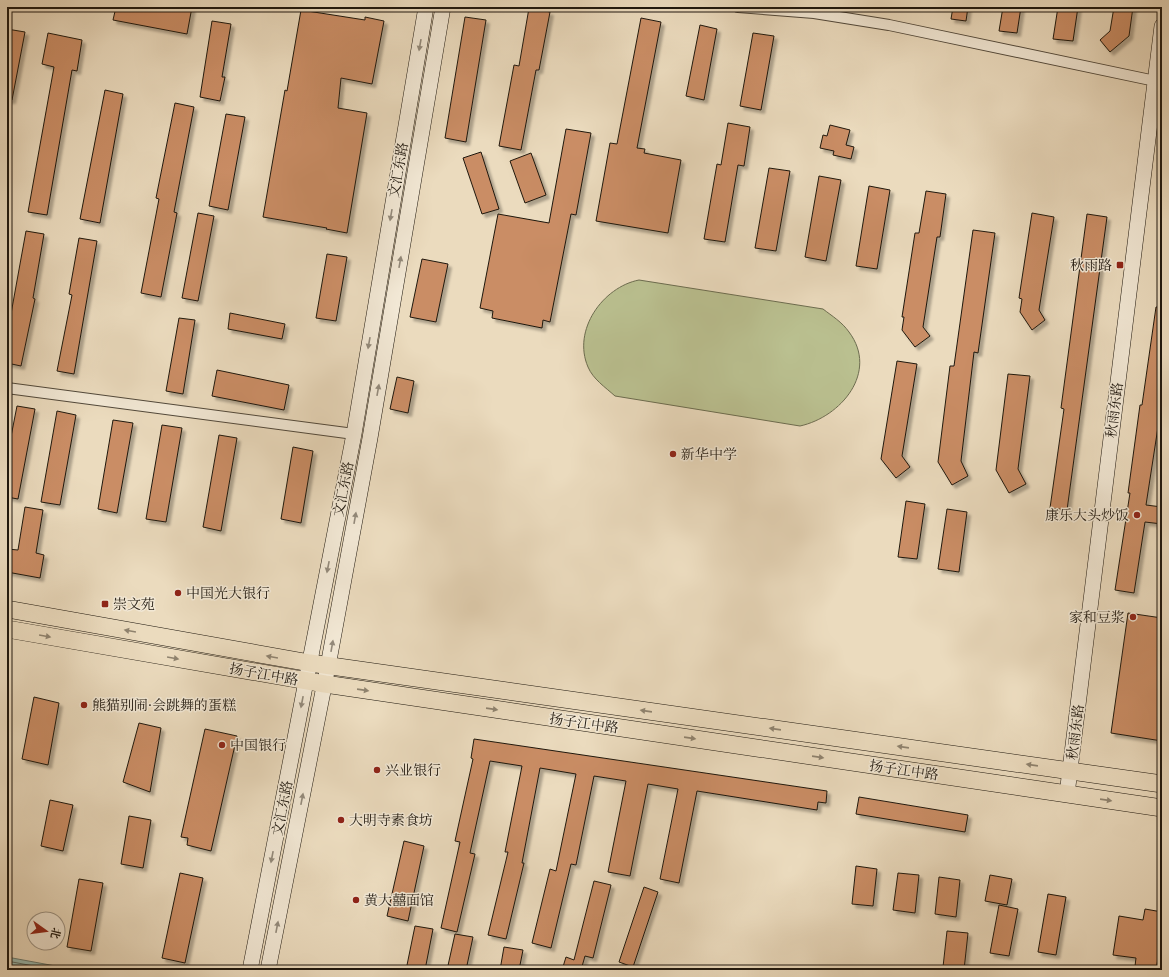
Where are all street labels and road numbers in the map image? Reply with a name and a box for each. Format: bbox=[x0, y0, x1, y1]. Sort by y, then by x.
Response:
street label: 文汇东路 bbox=[386, 141, 411, 199]
street label: 秋雨东路 bbox=[1104, 381, 1125, 439]
street label: 文汇东路 bbox=[331, 460, 356, 518]
street label: 扬子江中路 bbox=[228, 661, 300, 688]
street label: 秋雨东路 bbox=[1065, 703, 1086, 761]
street label: 扬子江中路 bbox=[548, 711, 620, 736]
street label: 扬子江中路 bbox=[868, 758, 940, 783]
street label: 文汇东路 bbox=[270, 779, 295, 837]

